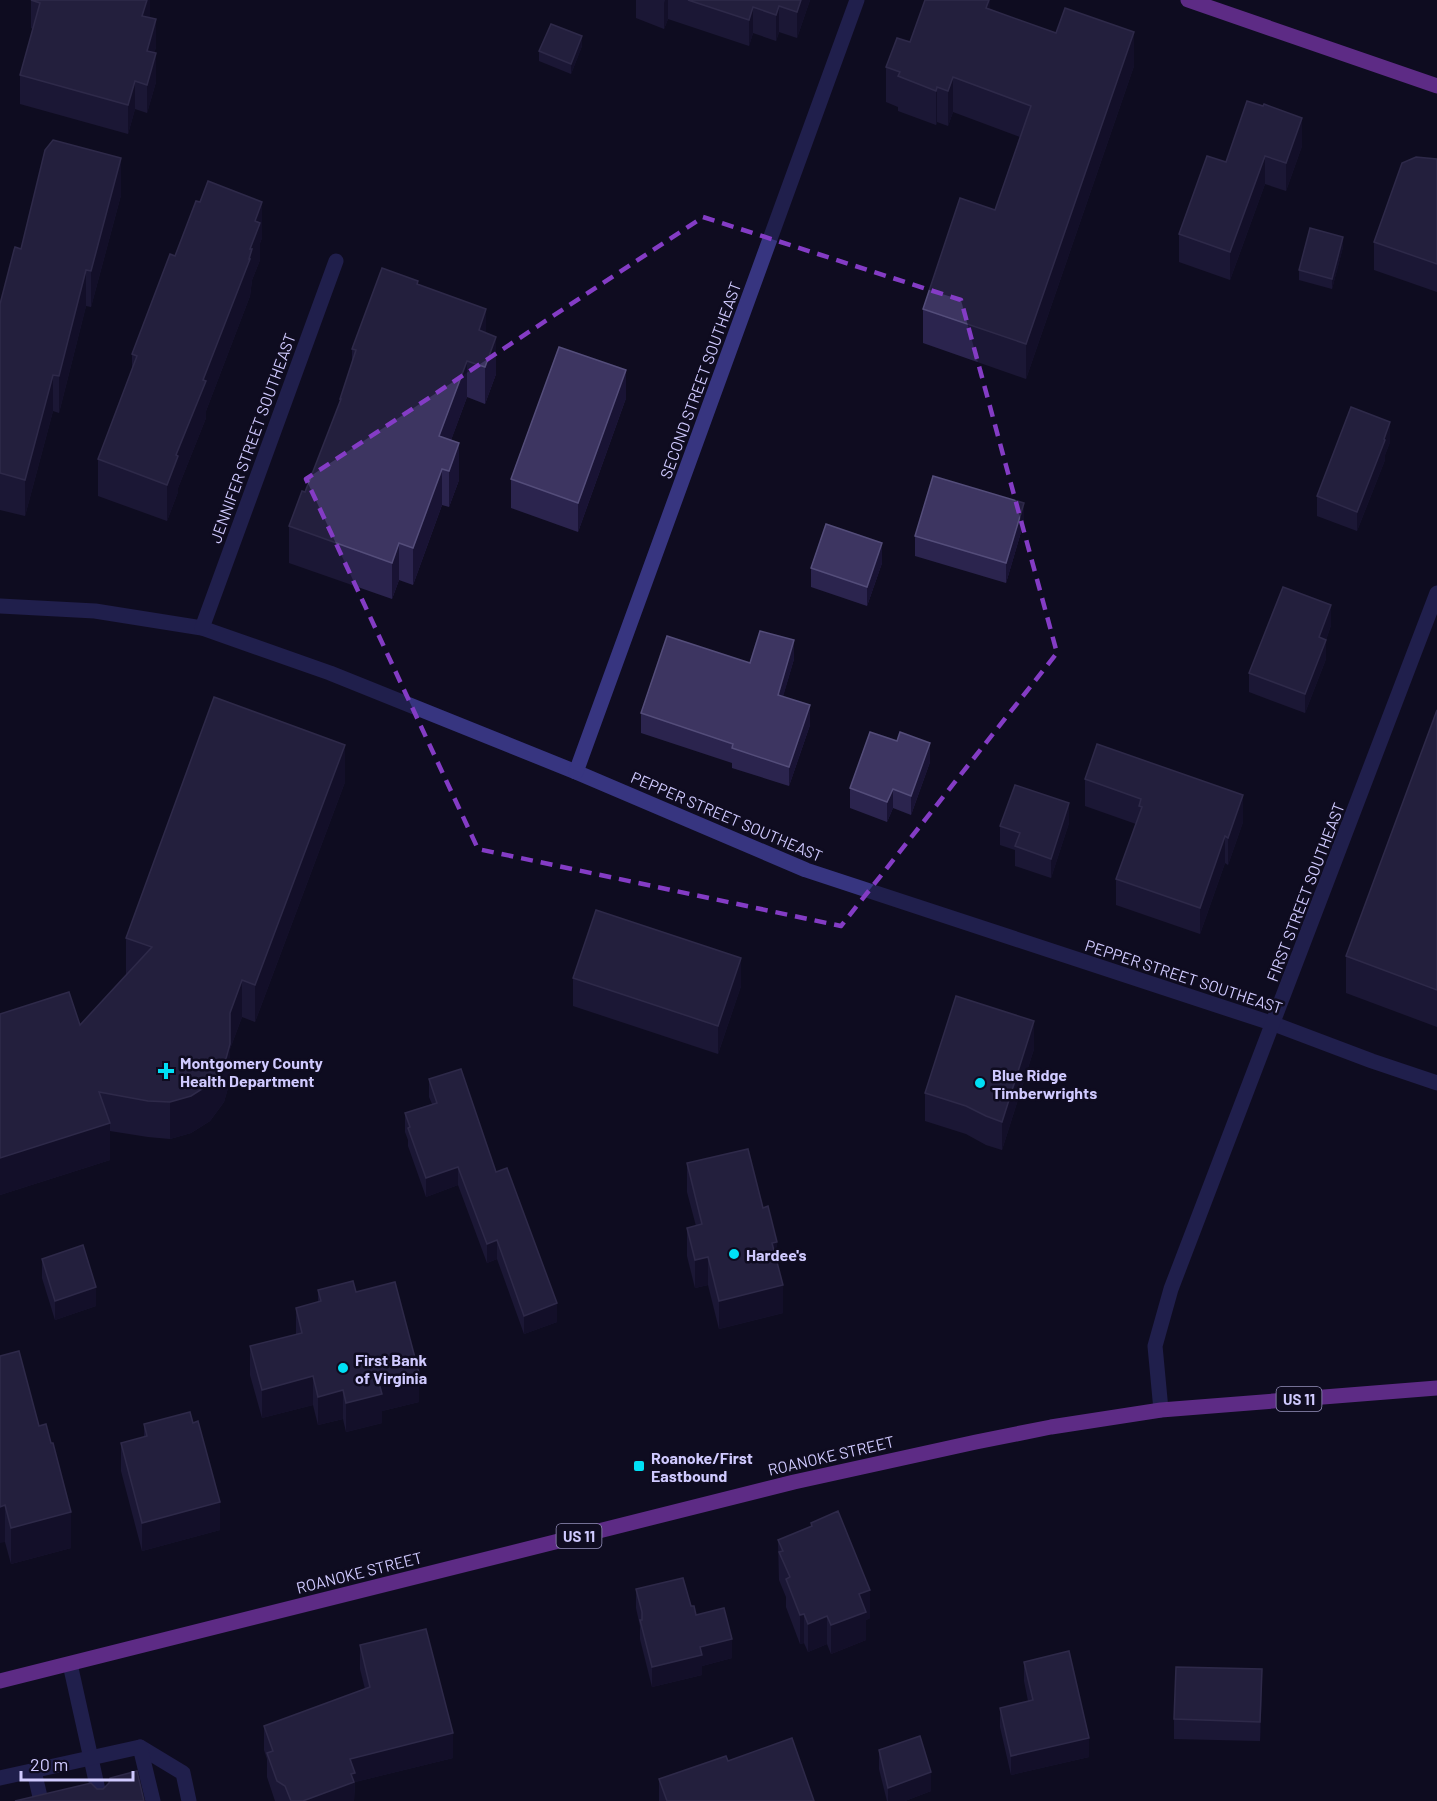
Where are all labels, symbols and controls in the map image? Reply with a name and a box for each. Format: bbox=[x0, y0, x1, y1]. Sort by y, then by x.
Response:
street label: SECOND STREET SOUTHEAST bbox=[655, 279, 745, 481]
street label: JENNIFER STREET SOUTHEAST bbox=[205, 330, 299, 546]
street label: PEPPER STREET SOUTHEAST bbox=[628, 767, 826, 865]
street label: FIRST STREET SOUTHEAST bbox=[1262, 800, 1348, 984]
street label: PEPPER STREET SOUTHEAST bbox=[1083, 935, 1285, 1017]
place label: Montgomery County Health Department bbox=[180, 1053, 323, 1090]
marker: Montgomery County Health Department bbox=[157, 1062, 175, 1080]
place label: Blue Ridge Timberwrights bbox=[992, 1065, 1097, 1102]
marker: Blue Ridge Timberwrights bbox=[973, 1076, 987, 1090]
place label: Hardee's bbox=[746, 1245, 807, 1264]
marker: Hardee's bbox=[727, 1247, 741, 1261]
place label: First Bank of Virginia bbox=[355, 1350, 427, 1387]
marker: First Bank of Virginia bbox=[336, 1361, 350, 1375]
road number: US 11 bbox=[1276, 1387, 1322, 1411]
street label: ROANOKE STREET bbox=[766, 1431, 896, 1479]
place label: Roanoke/First Eastbound bbox=[651, 1448, 753, 1485]
marker: Roanoke/First Eastbound bbox=[632, 1459, 646, 1473]
road number: US 11 bbox=[556, 1524, 602, 1548]
street label: ROANOKE STREET bbox=[294, 1547, 424, 1597]
scale bar bbox=[21, 1744, 134, 1782]
text: 20 m bbox=[30, 1753, 68, 1775]

